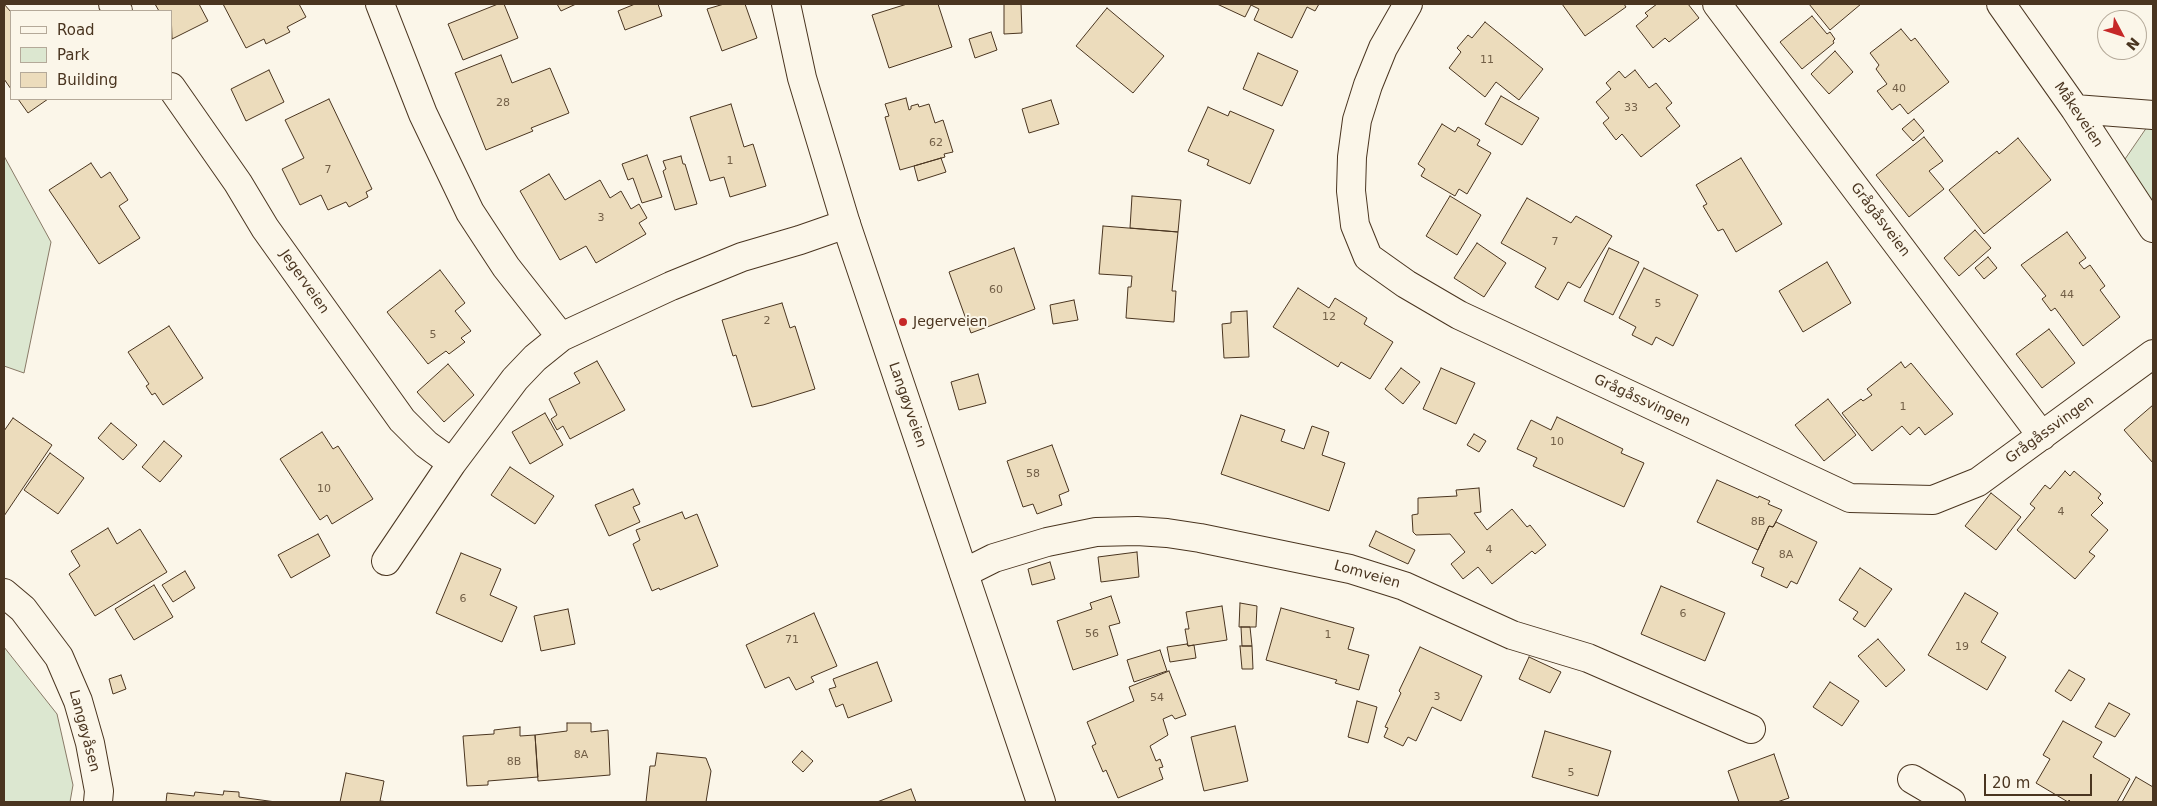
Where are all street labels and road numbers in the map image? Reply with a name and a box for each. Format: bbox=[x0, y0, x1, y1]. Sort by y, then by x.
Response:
street label: Måkeveien bbox=[2050, 79, 2106, 151]
street label: Grågåsveien bbox=[1847, 180, 1913, 260]
street label: Jegerveien bbox=[276, 247, 332, 317]
street label: Langøyveien bbox=[885, 360, 929, 450]
street label: Grågåssvingen bbox=[1591, 371, 1693, 431]
street label: Grågåssvingen bbox=[2003, 392, 2097, 468]
street label: Lomveien bbox=[1332, 558, 1402, 592]
street label: Langøyåsen bbox=[65, 688, 103, 774]

